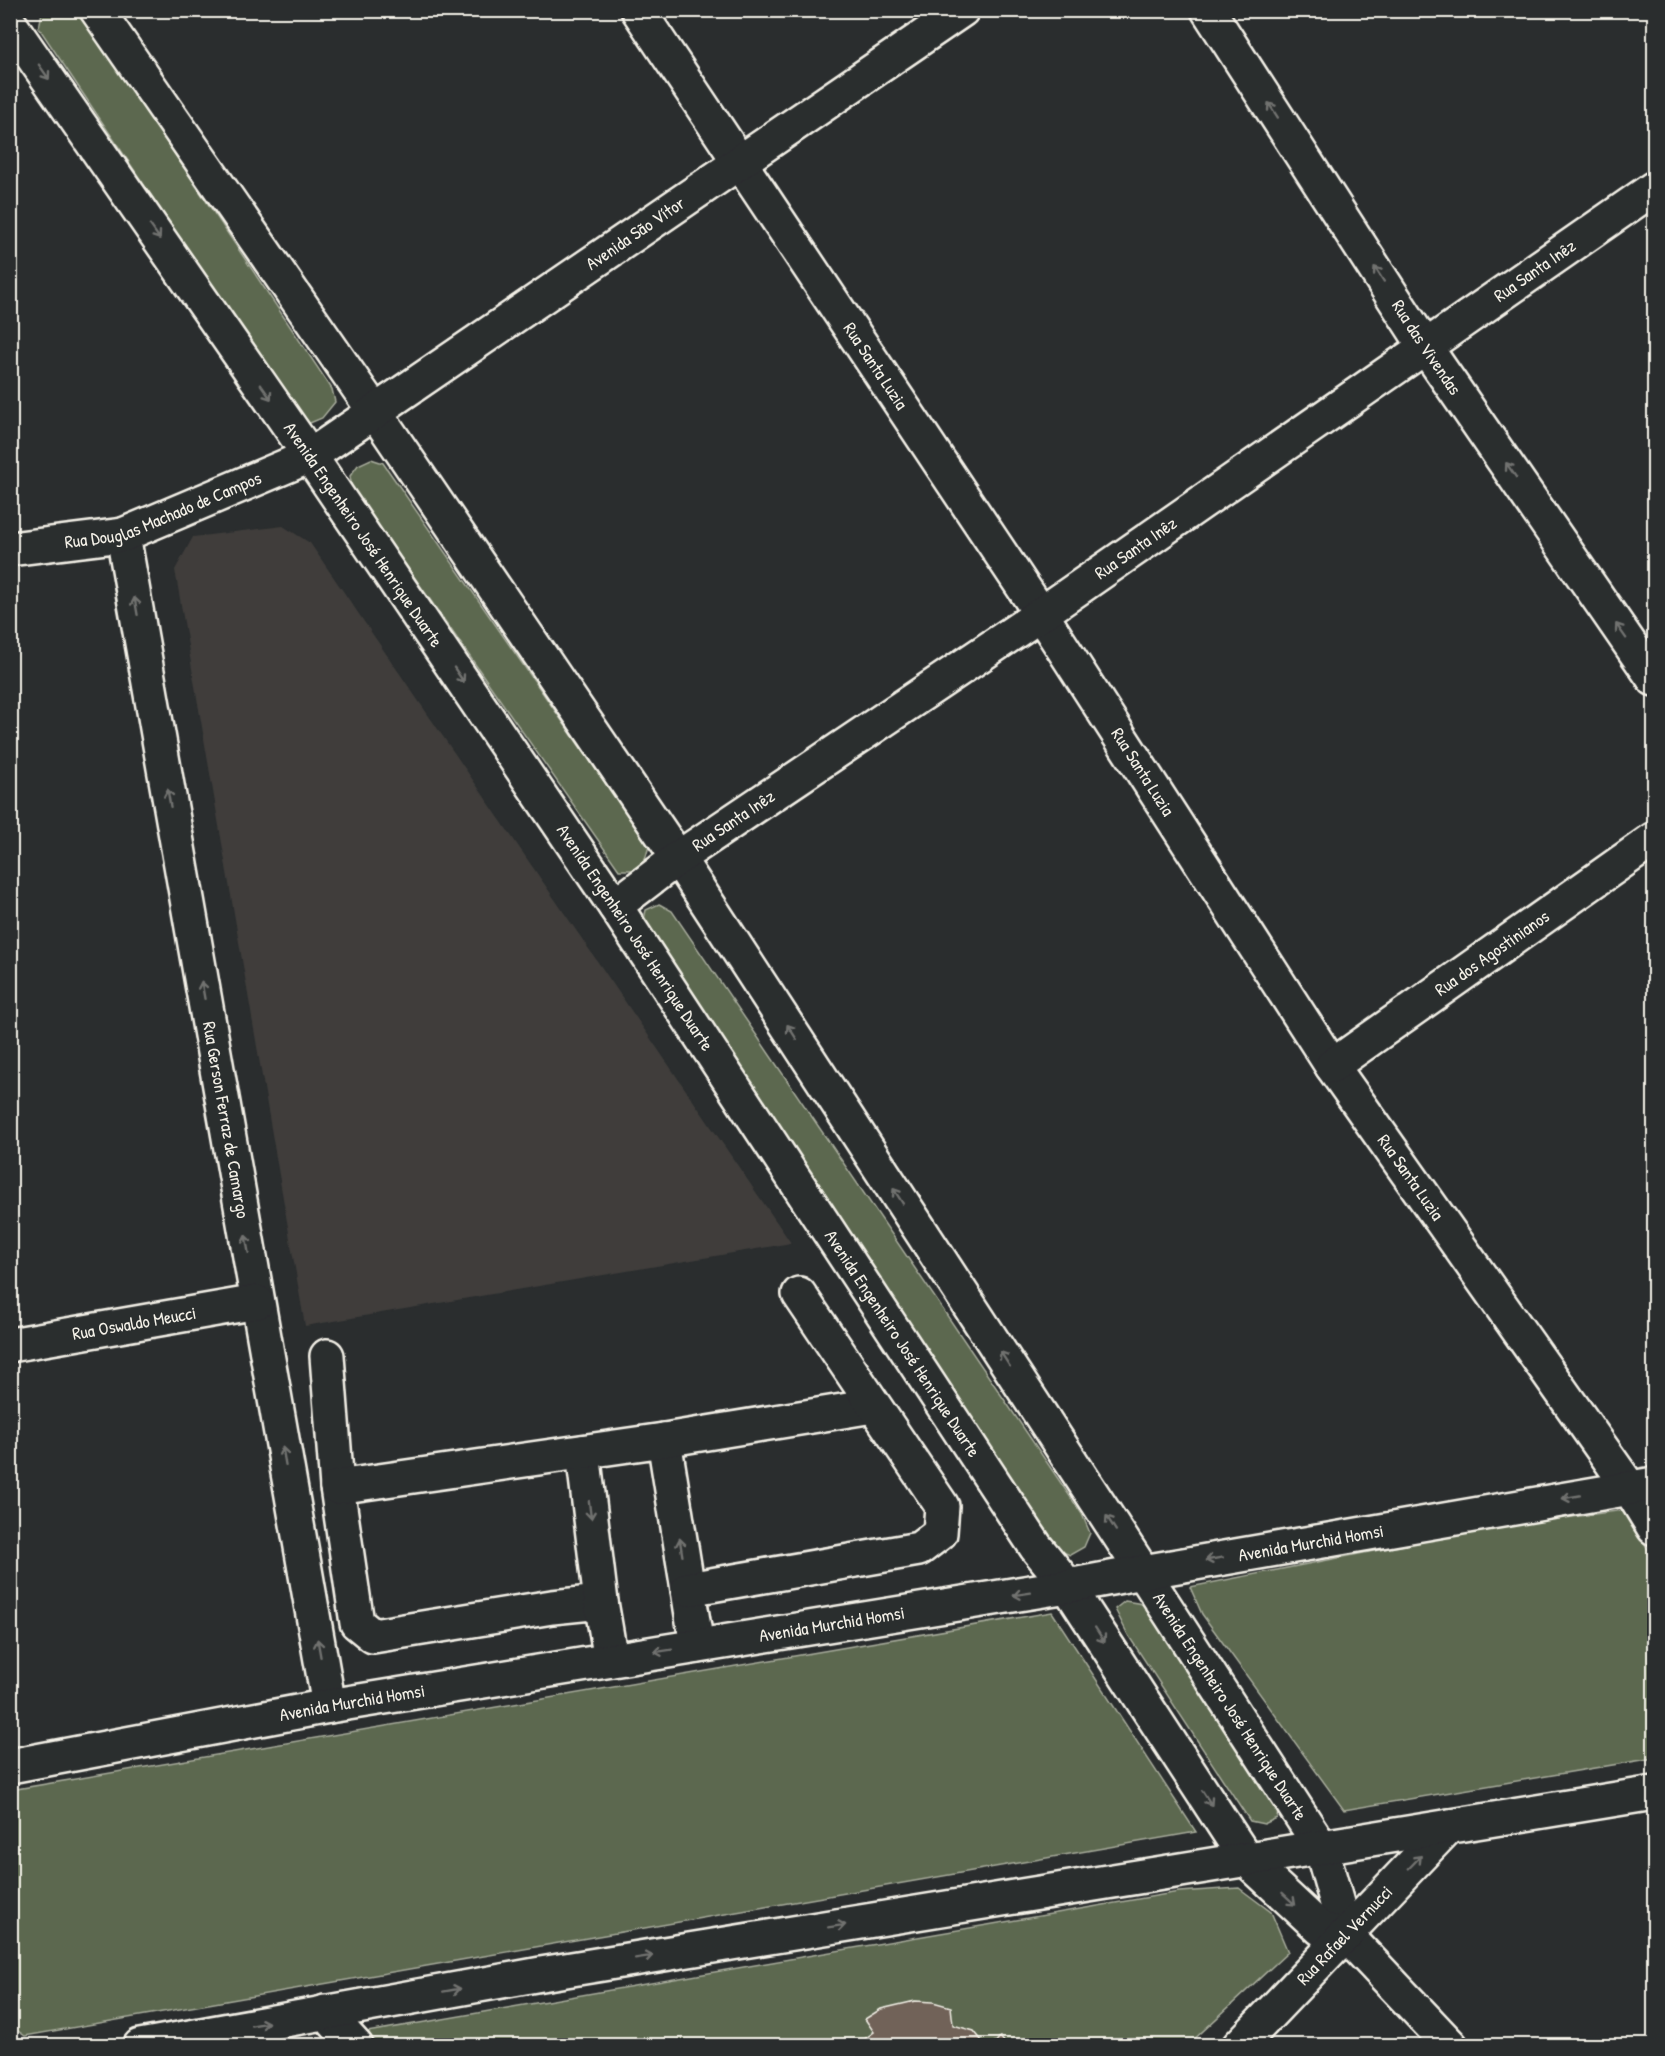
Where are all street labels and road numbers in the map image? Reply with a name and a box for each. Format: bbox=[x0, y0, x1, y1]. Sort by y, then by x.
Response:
street label: Avenida São Vítor bbox=[581, 190, 690, 276]
street label: Rua Santa Inêz bbox=[1489, 233, 1581, 308]
street label: Rua das Vivendas bbox=[1386, 295, 1468, 400]
street label: Rua Santa Luzia bbox=[838, 317, 914, 414]
street label: Avenida Engenheiro José Henrique Duarte bbox=[278, 417, 449, 652]
street label: Rua Douglas Machado de Campos bbox=[63, 465, 265, 554]
street label: Rua Santa Inêz bbox=[1089, 510, 1182, 585]
street label: Rua Santa Luzia bbox=[1106, 723, 1181, 821]
street label: Rua Santa Inêz bbox=[687, 783, 780, 857]
street label: Avenida Engenheiro José Henrique Duarte bbox=[551, 819, 720, 1055]
street label: Rua dos Agostinianos bbox=[1430, 904, 1554, 1002]
street label: Rua Gerson Ferraz de Camargo bbox=[197, 1020, 256, 1220]
street label: Rua Santa Luzia bbox=[1372, 1129, 1450, 1225]
street label: Avenida Engenheiro José Henrique Duarte bbox=[819, 1225, 987, 1462]
street label: Rua Oswaldo Meucci bbox=[70, 1300, 198, 1346]
street label: Avenida Murchid Homsi bbox=[1236, 1518, 1386, 1567]
street label: Avenida Engenheiro José Henrique Duarte bbox=[1147, 1587, 1313, 1825]
street label: Avenida Murchid Homsi bbox=[757, 1600, 906, 1648]
street label: Avenida Murchid Homsi bbox=[277, 1678, 427, 1727]
street label: Rua Rafael Vernucci bbox=[1291, 1880, 1398, 1990]

